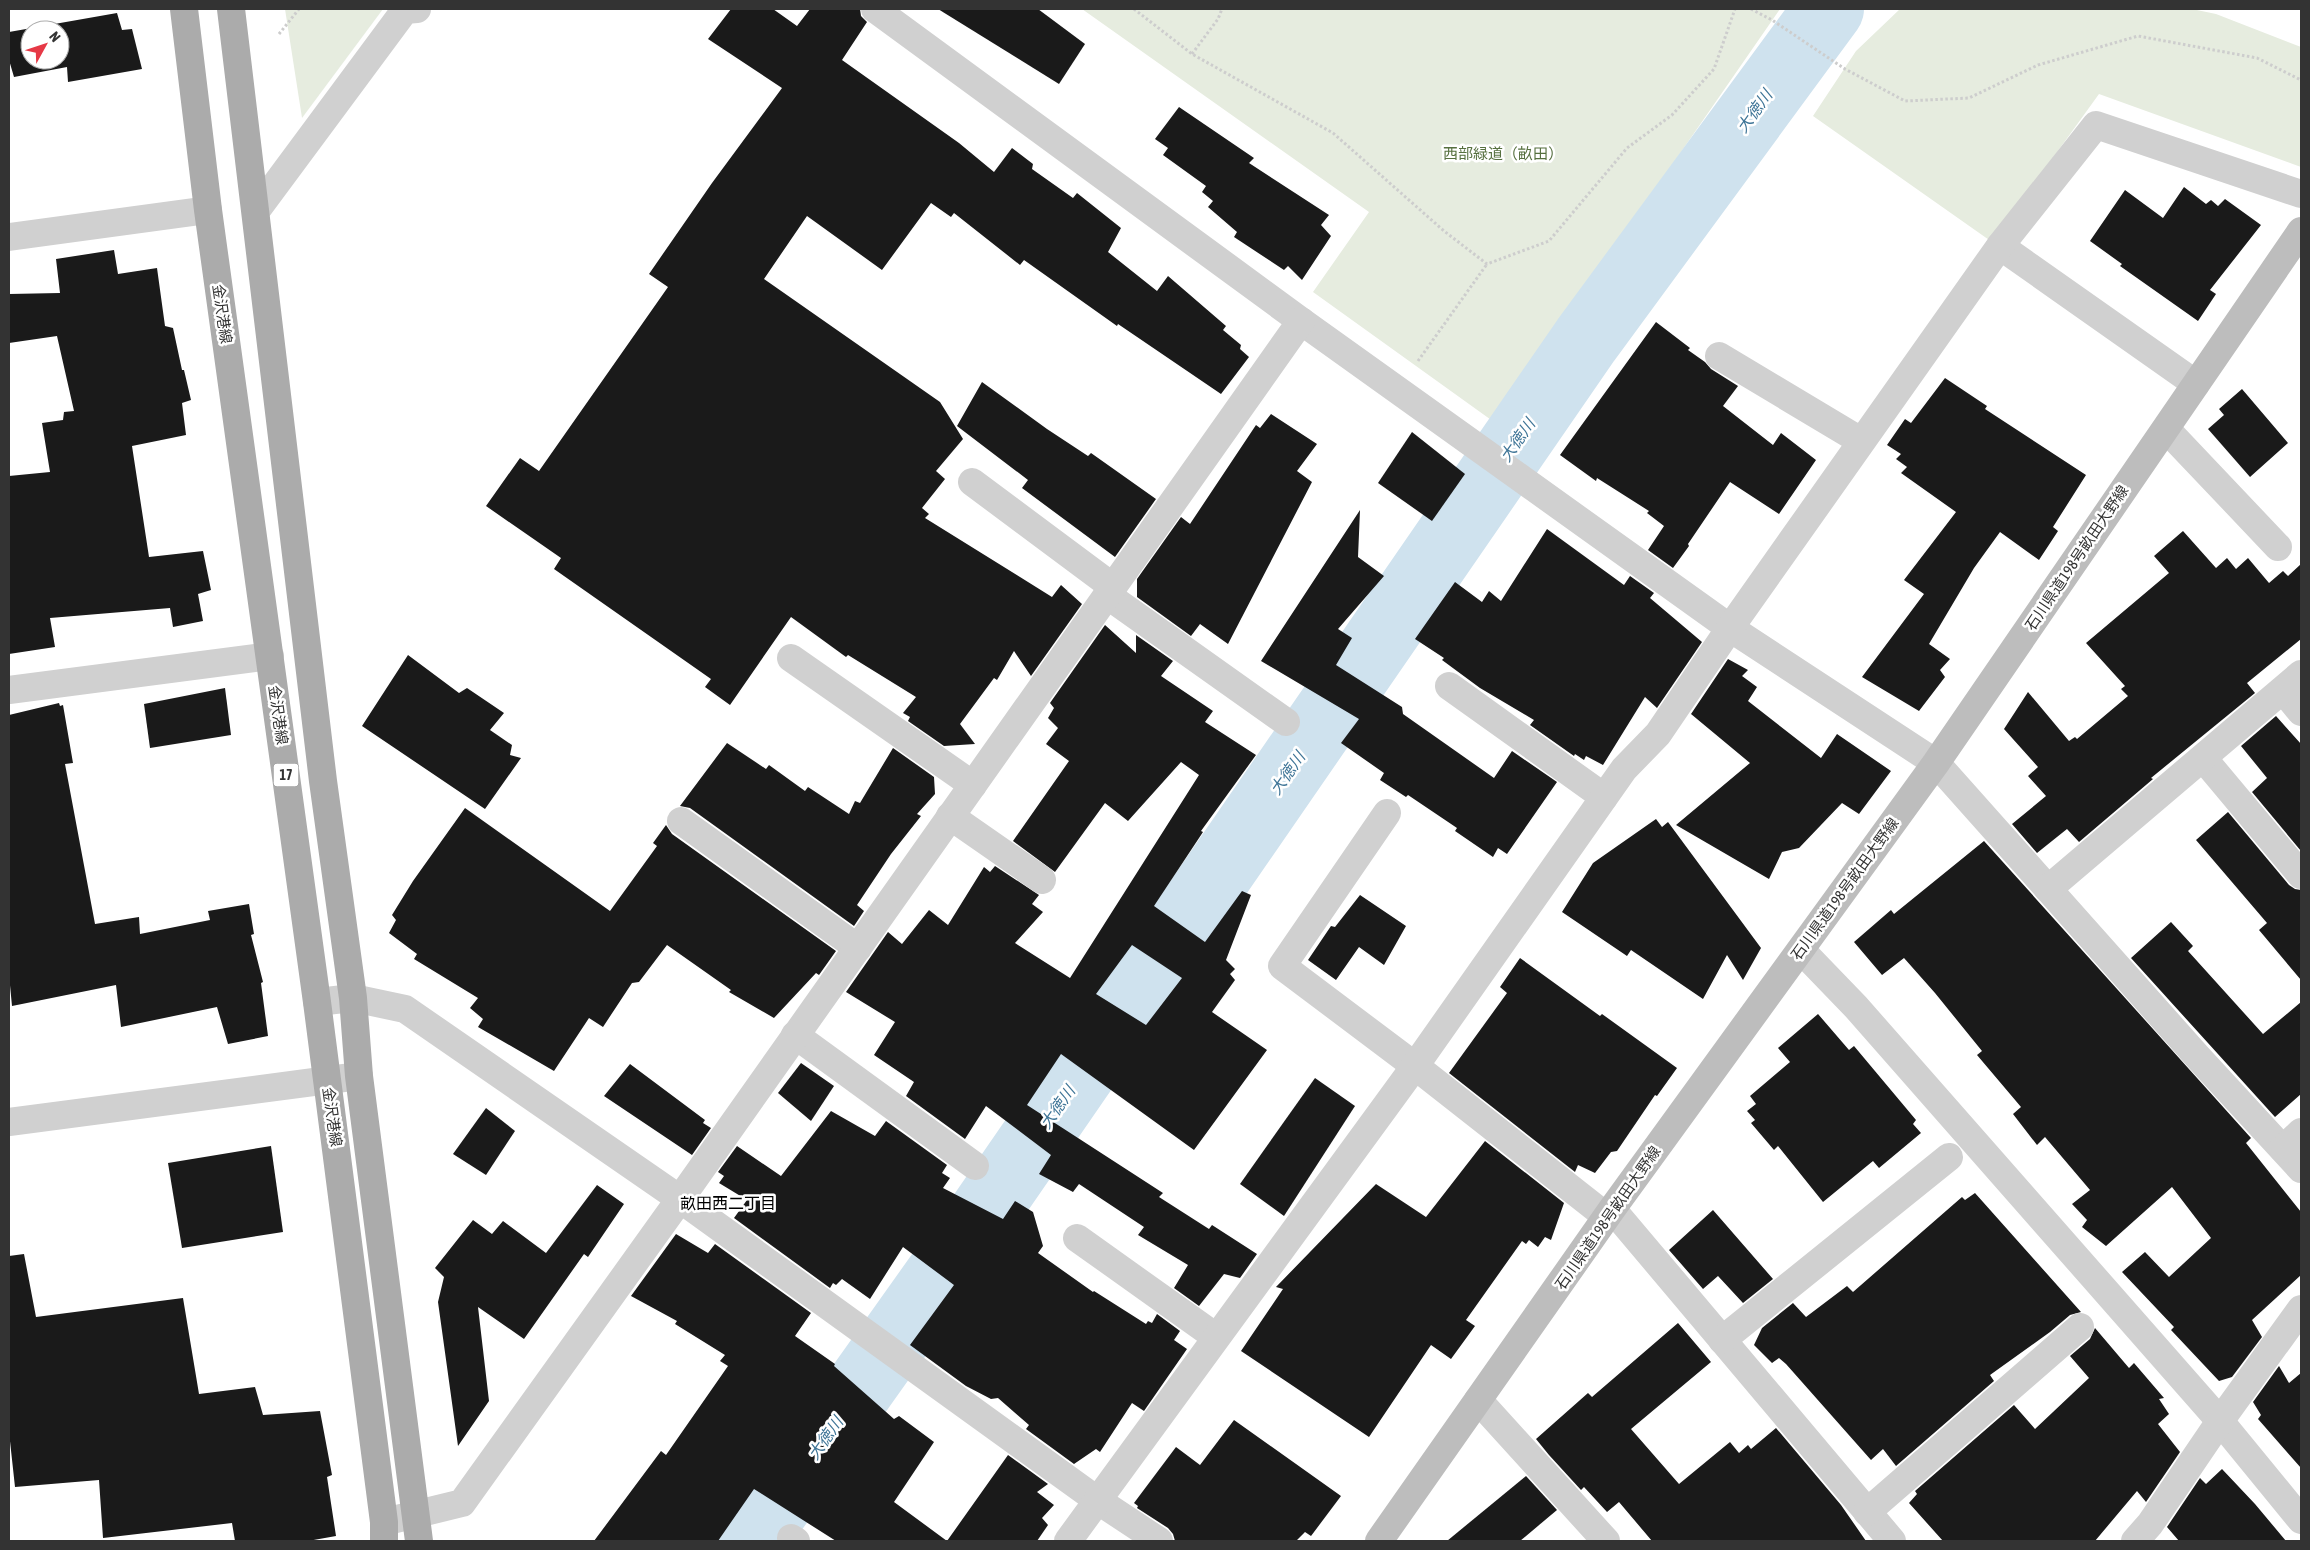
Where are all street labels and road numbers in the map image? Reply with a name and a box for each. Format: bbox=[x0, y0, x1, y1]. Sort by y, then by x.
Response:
street label: 金沢港線 bbox=[210, 283, 235, 345]
street label: 石川県道198号畝田大野線 bbox=[2022, 482, 2131, 633]
street label: 金沢港線 bbox=[266, 684, 291, 746]
road number: 17 bbox=[274, 764, 298, 786]
street label: 石川県道198号畝田大野線 bbox=[1787, 814, 1902, 963]
street label: 金沢港線 bbox=[320, 1086, 345, 1148]
street label: 石川県道198号畝田大野線 bbox=[1552, 1143, 1664, 1293]

